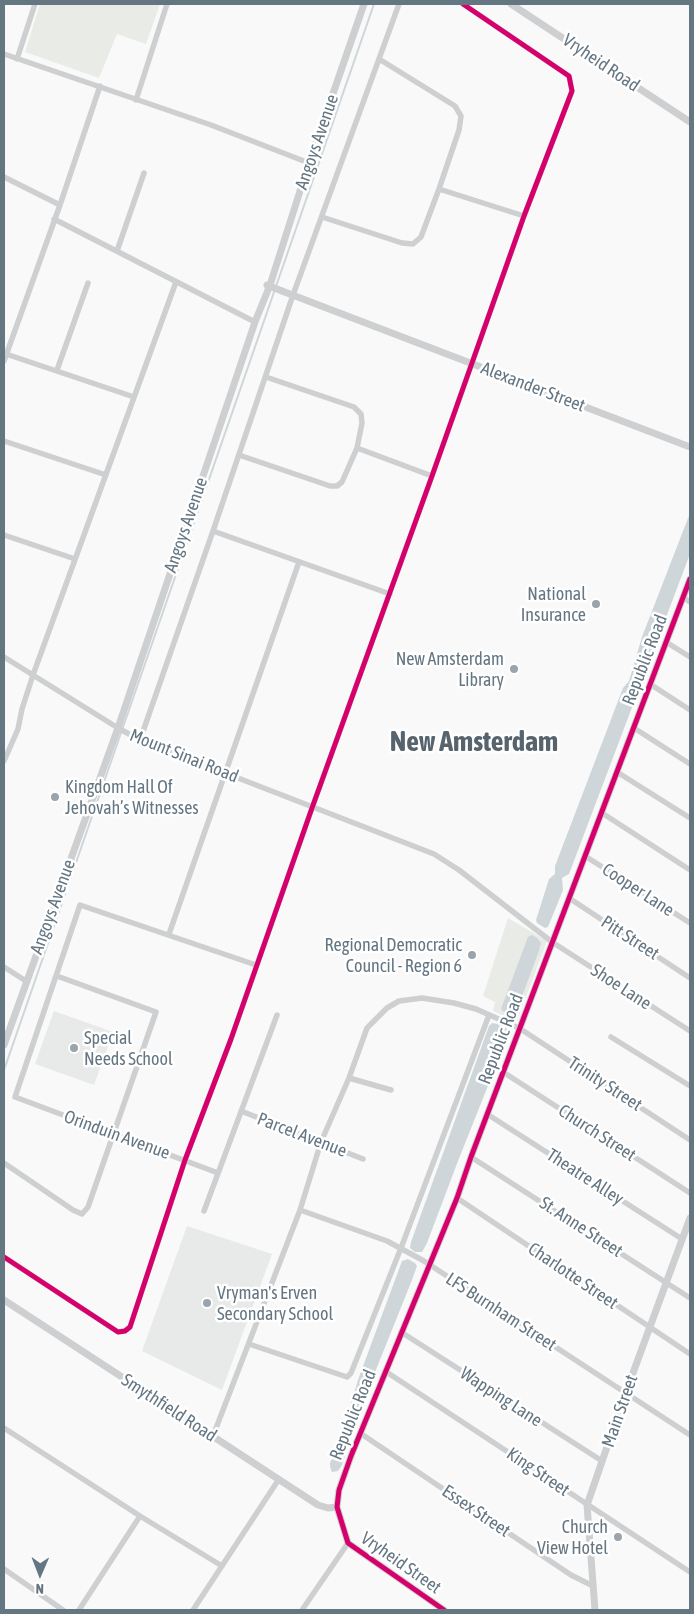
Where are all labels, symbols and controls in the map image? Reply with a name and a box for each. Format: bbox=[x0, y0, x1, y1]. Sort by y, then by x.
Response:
street label: Vryheid Road bbox=[559, 29, 643, 97]
street label: Angoys Avenue bbox=[291, 92, 343, 192]
street label: Alexander Street bbox=[478, 357, 588, 417]
street label: Angoys Avenue bbox=[160, 475, 212, 575]
place label: National Insurance bbox=[521, 583, 586, 626]
marker: National Insurance bbox=[590, 598, 602, 610]
street label: Republic Road bbox=[618, 612, 672, 708]
place label: New Amsterdam Library bbox=[396, 648, 504, 691]
marker: New Amsterdam Library bbox=[508, 663, 520, 675]
street label: Mount Sinai Road bbox=[126, 724, 242, 788]
district label: New Amsterdam bbox=[390, 725, 558, 759]
place label: Kingdom Hall Of Jehovah’s Witnesses bbox=[65, 776, 199, 819]
marker: Kingdom Hall Of Jehovah’s Witnesses bbox=[49, 791, 61, 803]
street label: Angoys Avenue bbox=[26, 857, 80, 957]
street label: Cooper Lane bbox=[598, 859, 678, 921]
street label: Pitt Street bbox=[597, 911, 663, 965]
place label: Regional Democratic Council - Region 6 bbox=[325, 934, 462, 976]
marker: Regional Democratic Council - Region 6 bbox=[466, 949, 478, 961]
street label: Shoe Lane bbox=[587, 960, 655, 1014]
street label: Republic Road bbox=[474, 991, 528, 1087]
place label: Special Needs School bbox=[84, 1027, 173, 1070]
marker: Special Needs School bbox=[68, 1042, 80, 1054]
street label: Trinity Street bbox=[564, 1052, 646, 1116]
street label: Church Street bbox=[554, 1100, 640, 1166]
street label: Orinduin Avenue bbox=[61, 1106, 173, 1164]
street label: Parcel Avenue bbox=[254, 1108, 350, 1162]
street label: Theatre Alley bbox=[542, 1144, 628, 1210]
street label: St. Anne Street bbox=[535, 1192, 627, 1262]
street label: Charlotte Street bbox=[524, 1238, 622, 1314]
street label: LFS Burnham Street bbox=[442, 1268, 560, 1356]
place label: Vryman's Erven Secondary School bbox=[217, 1282, 333, 1325]
marker: Vryman's Erven Secondary School bbox=[201, 1297, 213, 1309]
street label: Wapping Lane bbox=[456, 1363, 546, 1431]
street label: Republic Road bbox=[325, 1367, 381, 1463]
street label: Smythfield Road bbox=[117, 1369, 221, 1447]
street label: Main Street bbox=[598, 1372, 642, 1450]
street label: King Street bbox=[502, 1443, 574, 1501]
street label: Essex Street bbox=[438, 1480, 514, 1542]
place label: Church View Hotel bbox=[537, 1516, 608, 1558]
street label: Vryheid Street bbox=[357, 1527, 445, 1599]
marker: Church View Hotel bbox=[612, 1531, 624, 1543]
north arrow bbox=[15, 1549, 65, 1599]
text: N bbox=[35, 1581, 44, 1597]

